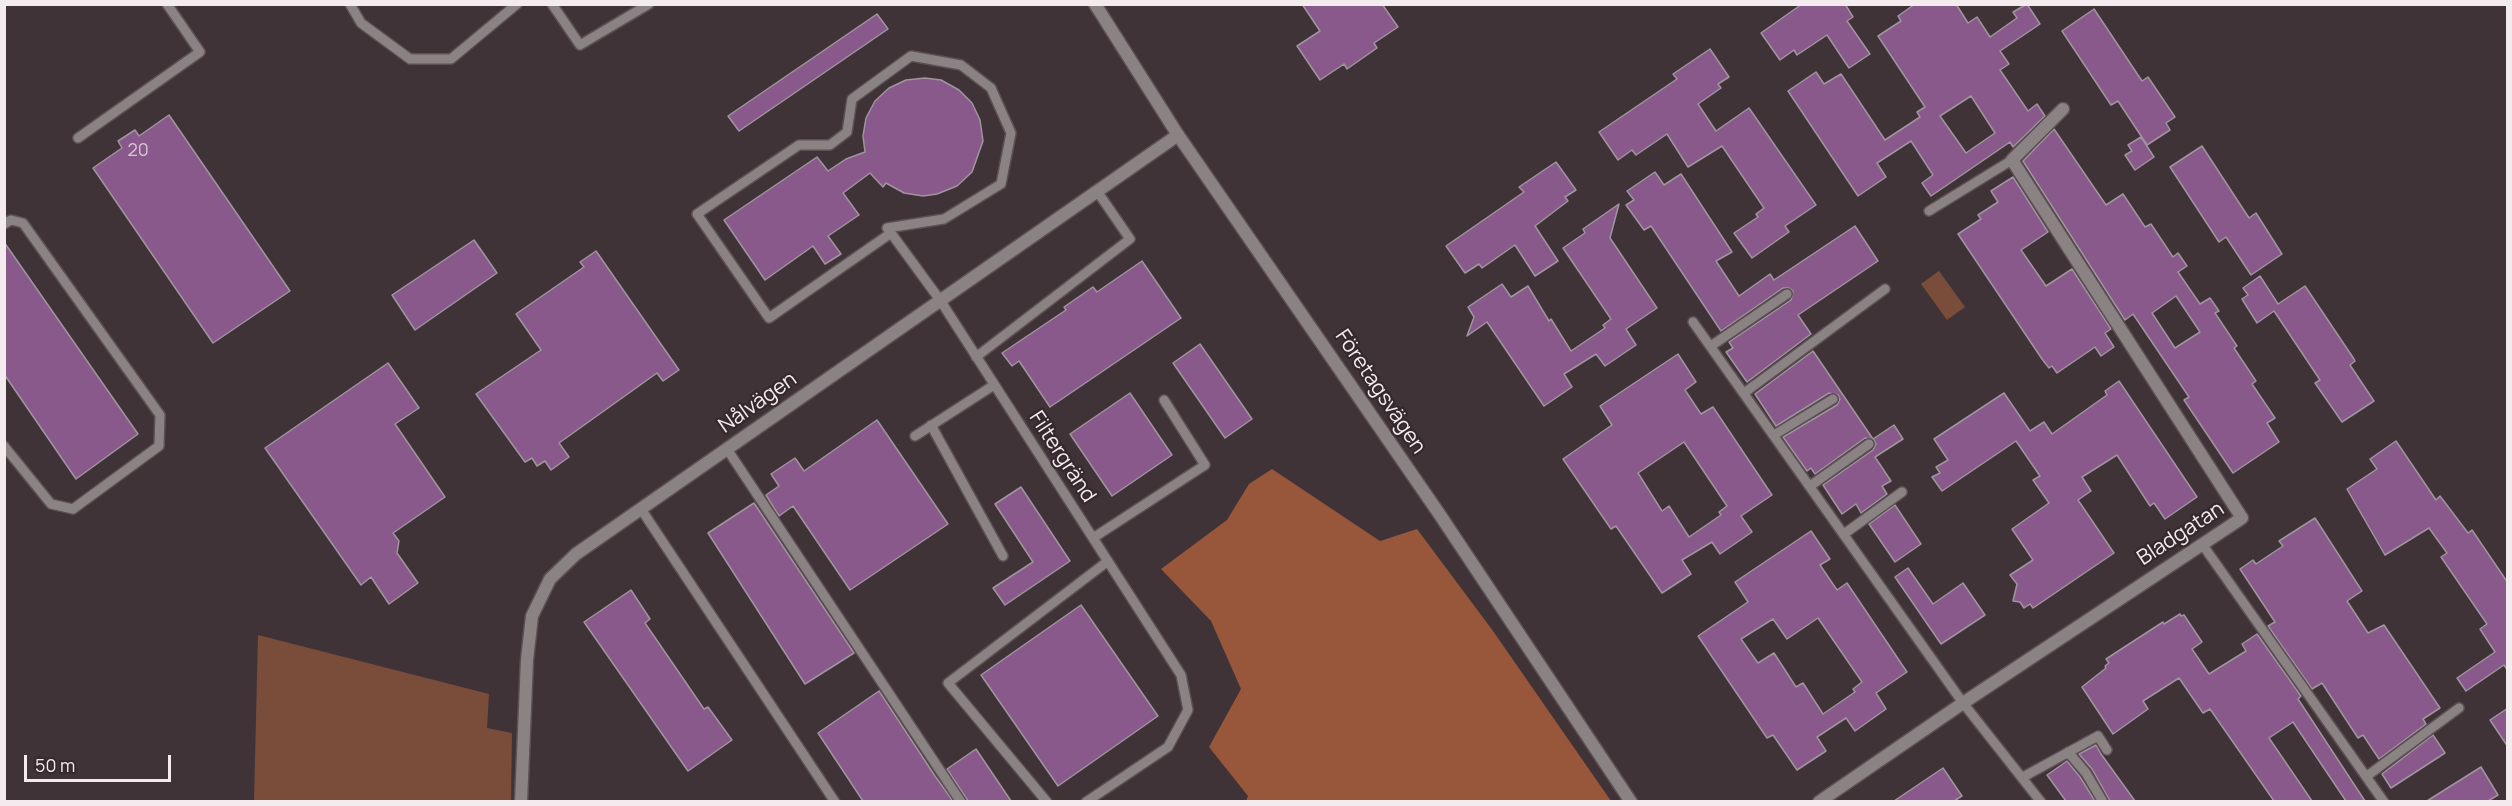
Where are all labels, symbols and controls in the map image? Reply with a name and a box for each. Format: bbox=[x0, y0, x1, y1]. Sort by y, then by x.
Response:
house number: 20 bbox=[127, 140, 149, 162]
street label: Företagsvägen bbox=[1329, 325, 1431, 459]
street label: Nålvägen bbox=[714, 367, 802, 439]
street label: Filtergränd bbox=[1023, 407, 1101, 507]
street label: Bladgatan bbox=[2133, 497, 2229, 571]
scale bar bbox=[27, 743, 174, 781]
text: 50 m bbox=[35, 753, 75, 777]

